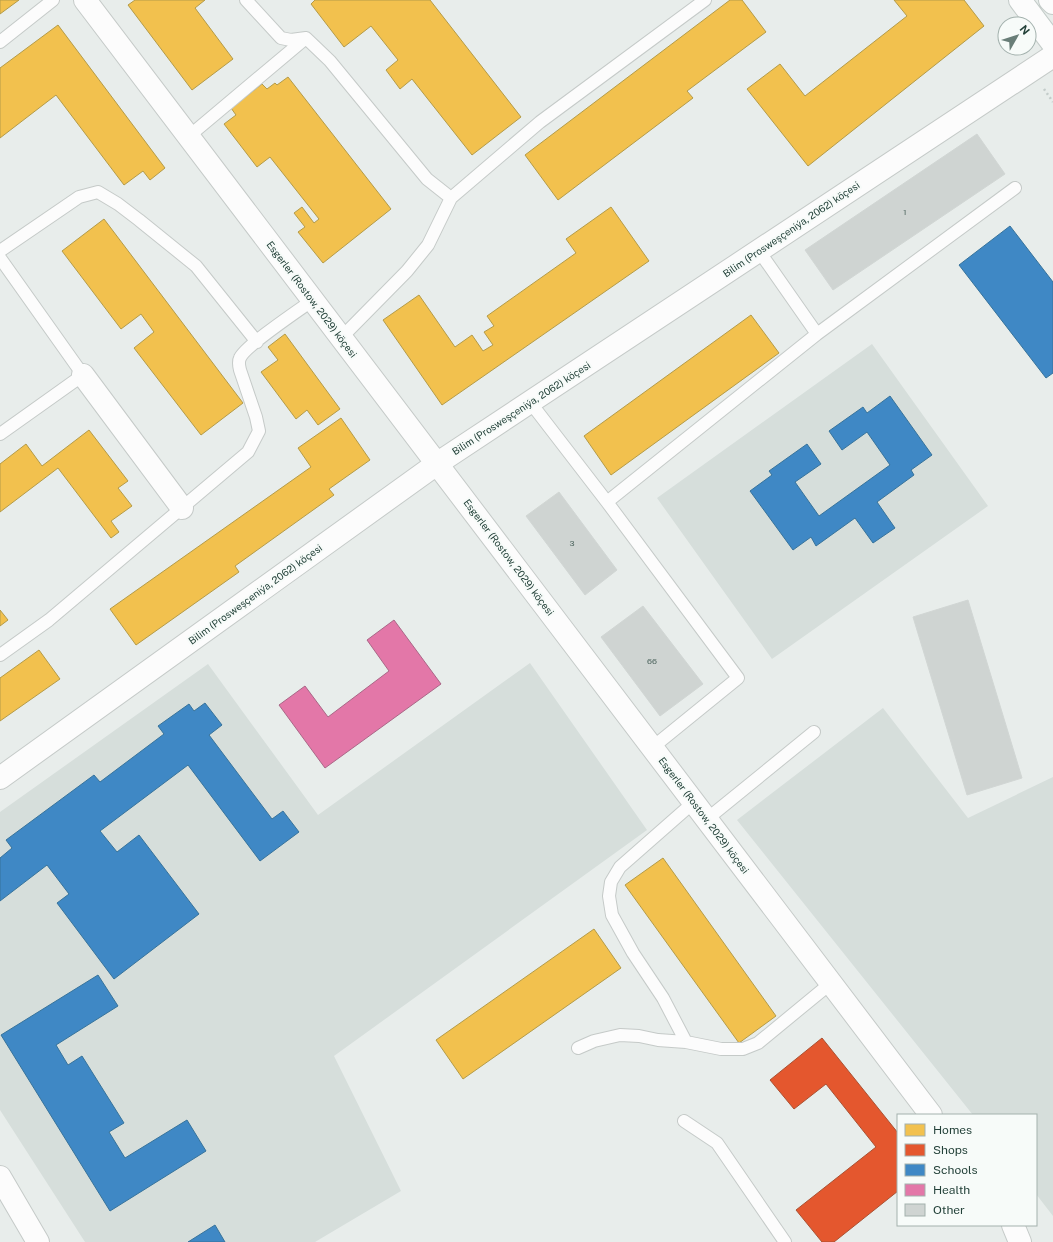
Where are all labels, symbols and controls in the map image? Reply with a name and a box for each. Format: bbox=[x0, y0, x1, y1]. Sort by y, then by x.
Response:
north arrow bbox=[997, 16, 1037, 56]
text: N bbox=[1017, 23, 1032, 37]
street label: Bilim (Prosweşçeniýa, 2062) köçesi bbox=[720, 179, 862, 279]
house number: 1 bbox=[903, 207, 907, 217]
street label: Esgerler (Rostow, 2029) köçesi bbox=[264, 238, 360, 360]
street label: Bilim (Prosweşçeniýa, 2062) köçesi bbox=[450, 359, 592, 457]
street label: Esgerler (Rostow, 2029) köçesi bbox=[461, 496, 557, 618]
house number: 3 bbox=[569, 538, 575, 548]
street label: Bilim (Prosweşçeniýa, 2062) köçesi bbox=[186, 541, 324, 647]
house number: 66 bbox=[647, 656, 657, 666]
street label: Esgerler (Rostow, 2029) köçesi bbox=[656, 754, 752, 876]
legend bbox=[897, 1114, 1037, 1226]
text: Homes bbox=[933, 1123, 972, 1137]
text: Shops bbox=[933, 1143, 968, 1157]
text: Schools bbox=[933, 1163, 978, 1177]
text: Health bbox=[933, 1183, 970, 1197]
text: Other bbox=[933, 1203, 965, 1217]

